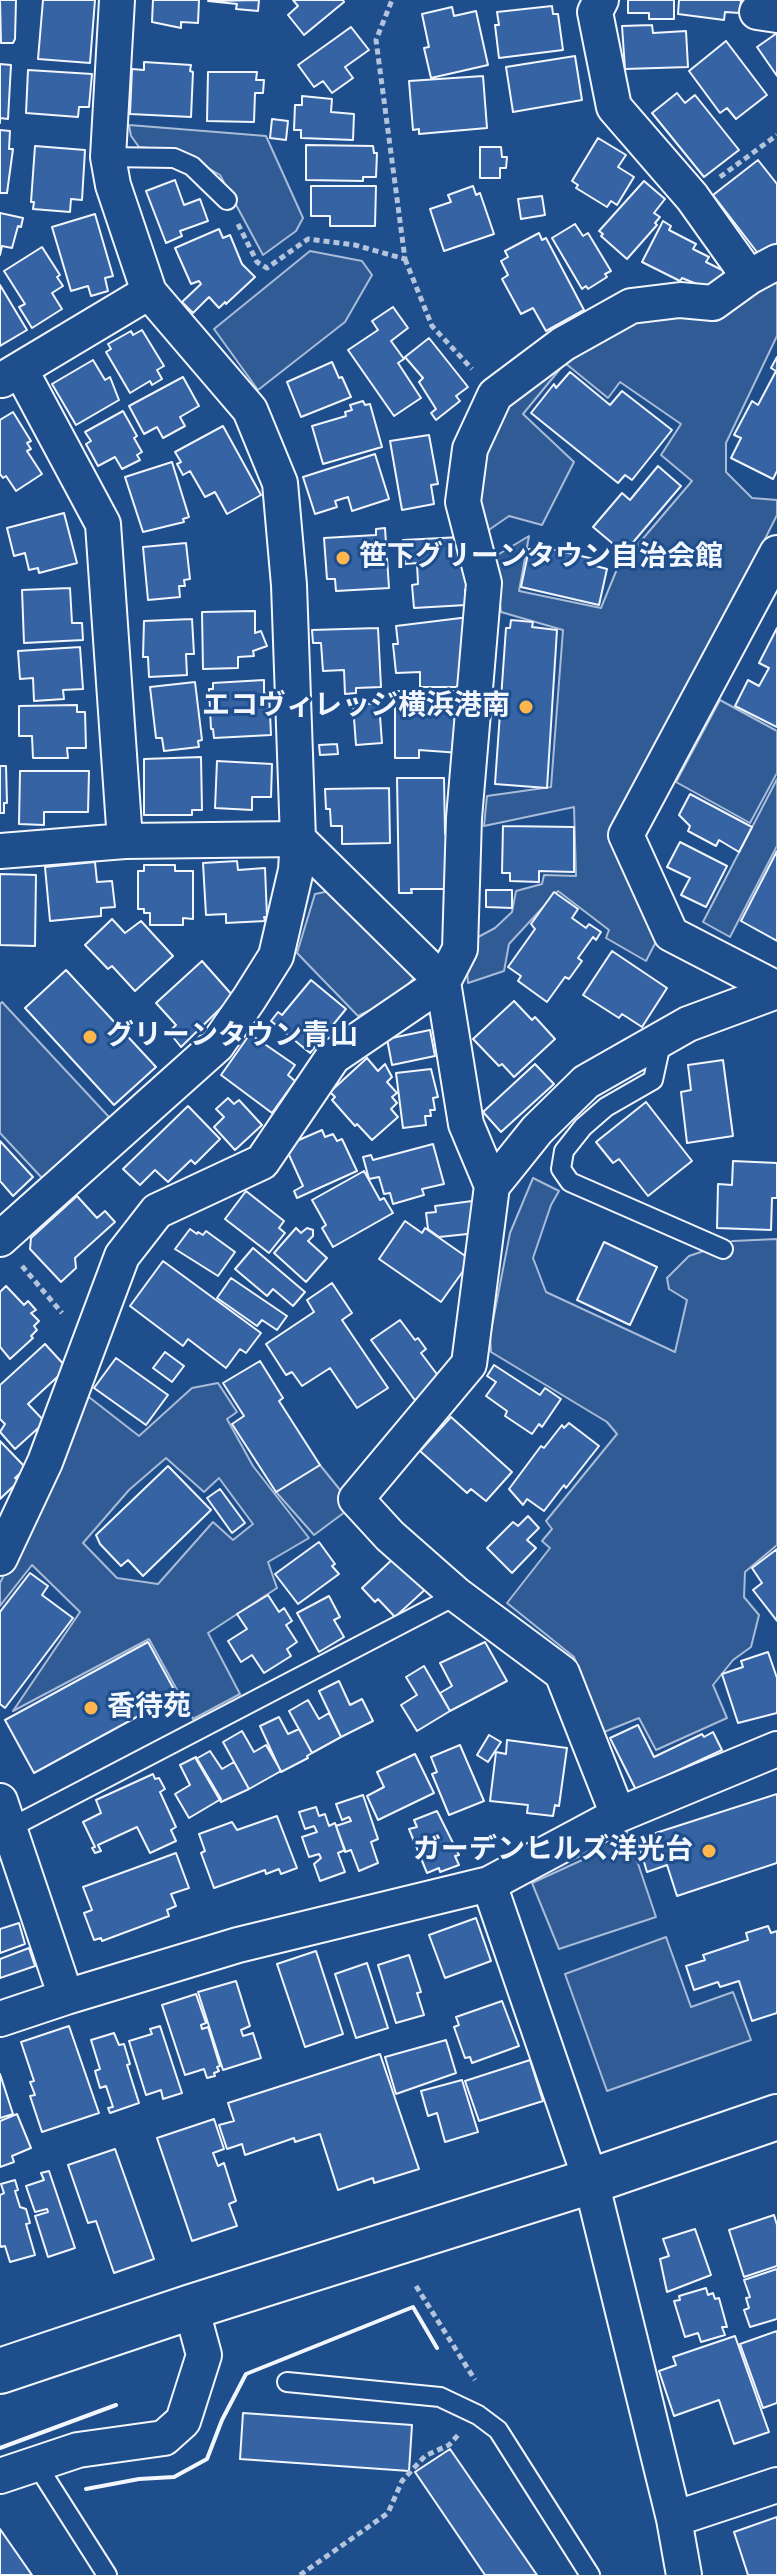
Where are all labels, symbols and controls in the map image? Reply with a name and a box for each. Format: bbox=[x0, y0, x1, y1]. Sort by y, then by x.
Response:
place label: 笹下グリーンタウン自治会館 bbox=[359, 541, 723, 575]
marker: 笹下グリーンタウン自治会館 bbox=[334, 549, 352, 567]
place label: エコヴィレッジ横浜港南 bbox=[202, 690, 510, 724]
marker: エコヴィレッジ横浜港南 bbox=[517, 698, 535, 716]
place label: グリーンタウン青山 bbox=[106, 1020, 358, 1054]
marker: グリーンタウン青山 bbox=[81, 1028, 99, 1046]
place label: 香待苑 bbox=[107, 1691, 191, 1725]
marker: 香待苑 bbox=[82, 1699, 100, 1717]
place label: ガーデンヒルズ洋光台 bbox=[413, 1834, 693, 1868]
marker: ガーデンヒルズ洋光台 bbox=[700, 1842, 718, 1860]

